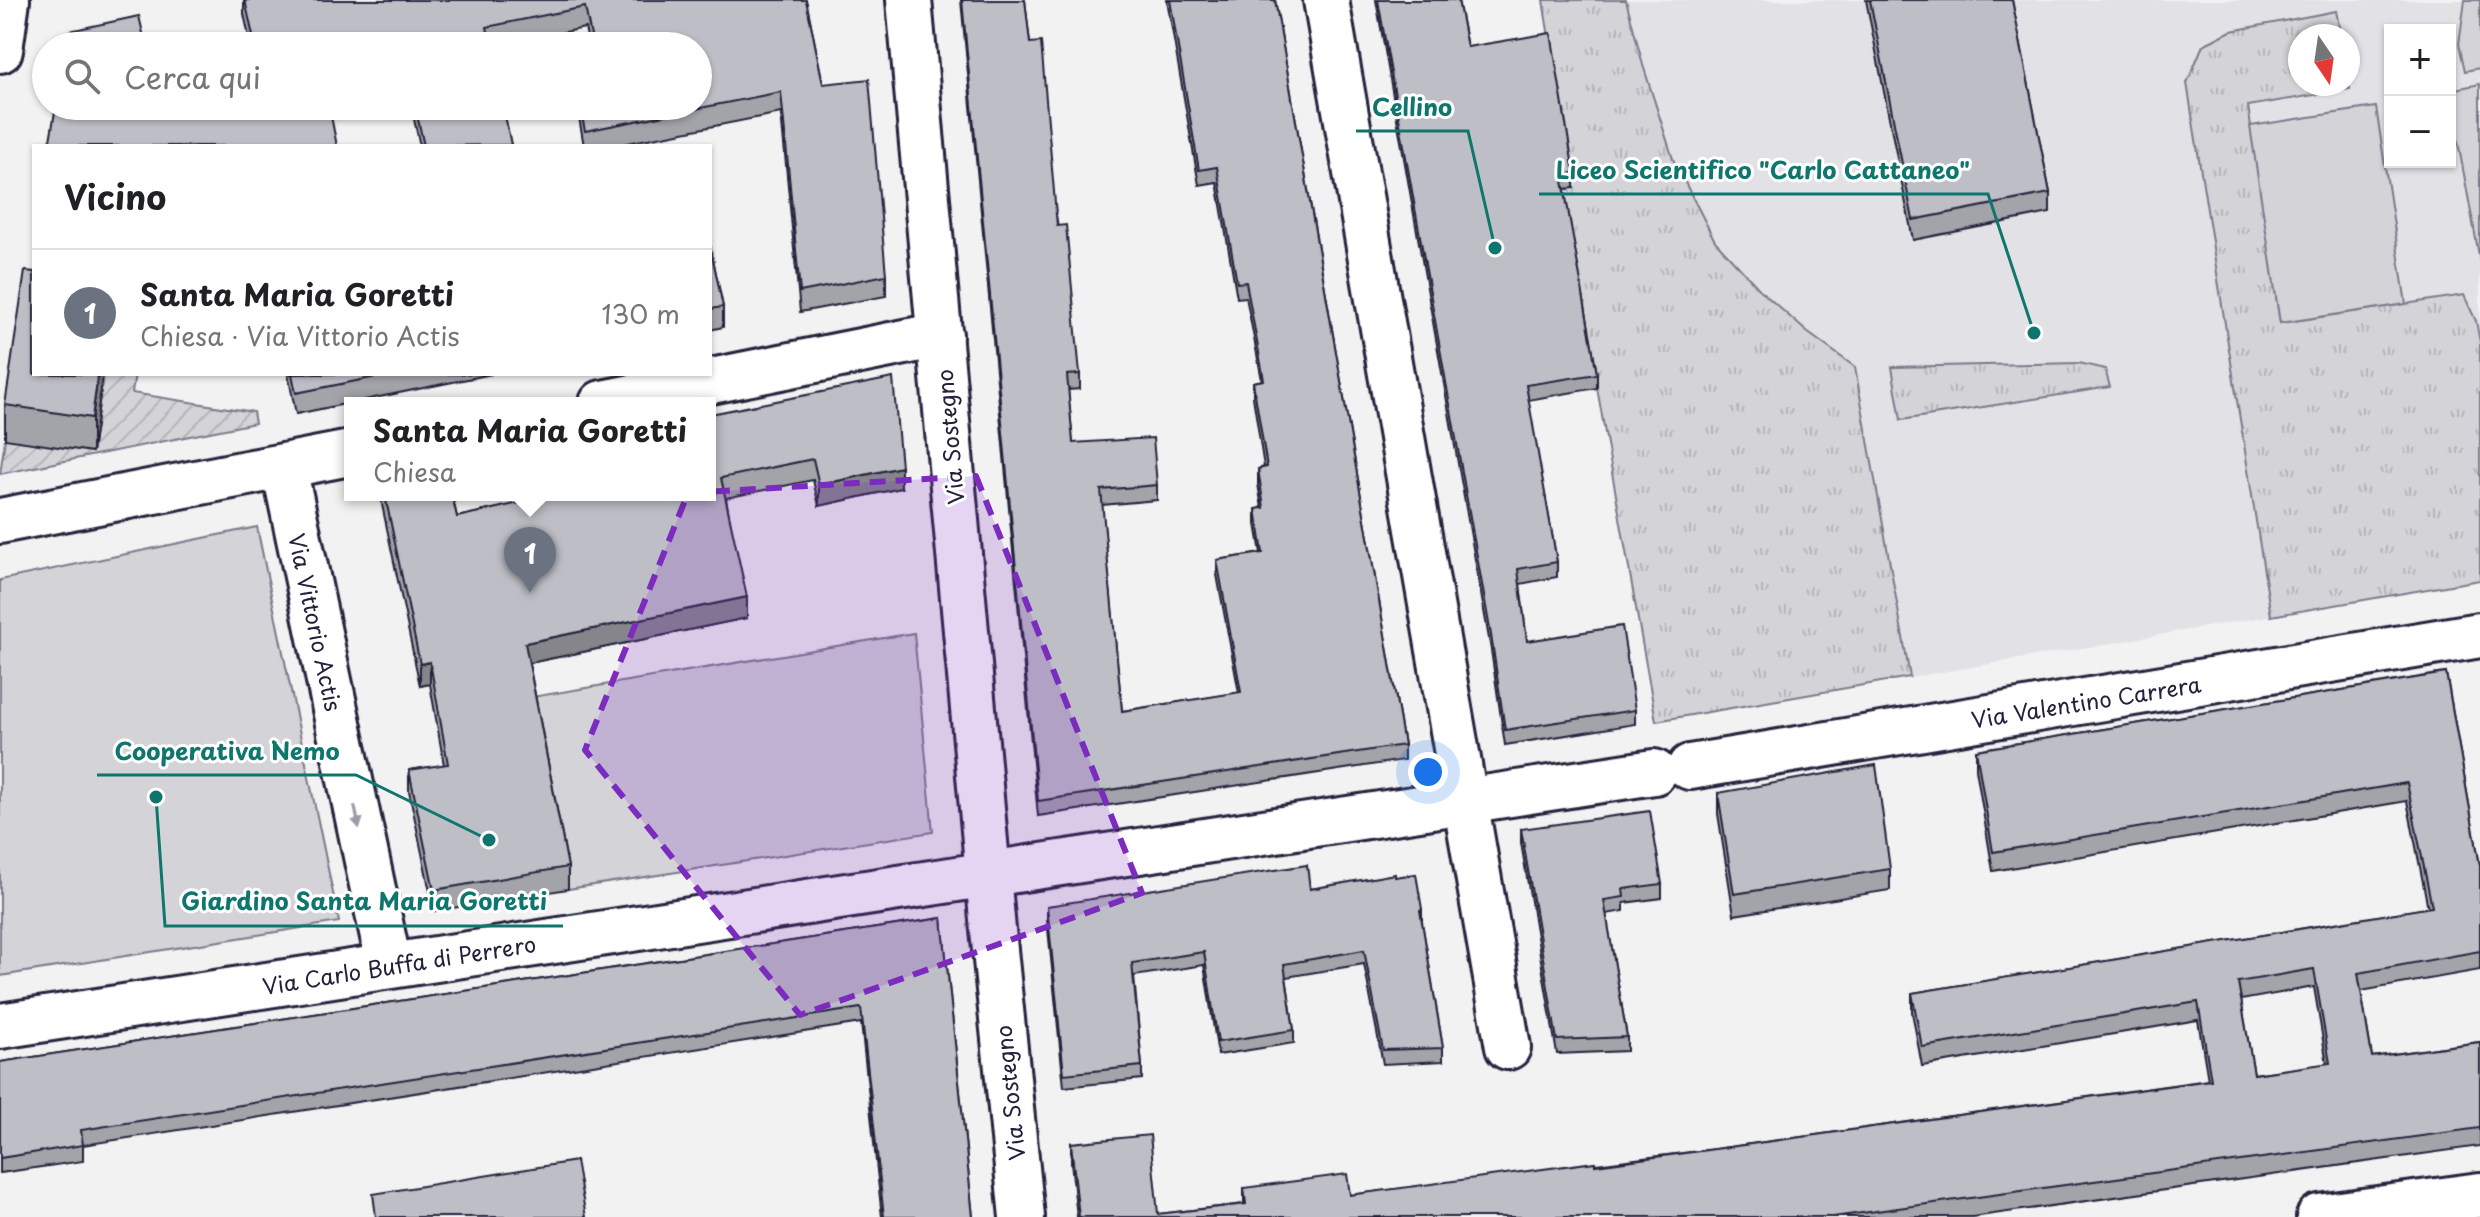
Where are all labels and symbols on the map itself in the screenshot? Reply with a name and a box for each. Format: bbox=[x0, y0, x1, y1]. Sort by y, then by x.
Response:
north arrow bbox=[2288, 24, 2360, 96]
callout: Cellino bbox=[1356, 83, 1468, 131]
text: Cellino bbox=[1372, 88, 1452, 124]
callout: Liceo Scientifico "Carlo Cattaneo" bbox=[1539, 146, 1988, 194]
text: Liceo Scientifico "Carlo Cattaneo" bbox=[1556, 151, 1970, 187]
street label: Via Sostegno bbox=[927, 368, 971, 506]
pin: 1 bbox=[504, 527, 556, 593]
street label: Via Vittorio Actis bbox=[281, 530, 351, 714]
street label: Via Valentino Carrera bbox=[1969, 666, 2204, 735]
callout: Cooperativa Nemo bbox=[97, 727, 356, 775]
text: Cooperativa Nemo bbox=[114, 732, 340, 768]
your location bbox=[1408, 752, 1448, 792]
one-way arrow bbox=[352, 805, 364, 830]
callout: Giardino Santa Maria Goretti bbox=[165, 878, 563, 926]
text: Giardino Santa Maria Goretti bbox=[181, 882, 547, 918]
street label: Via Carlo Buffa di Perrero bbox=[260, 926, 538, 1002]
street label: Via Sostegno bbox=[985, 1024, 1033, 1162]

